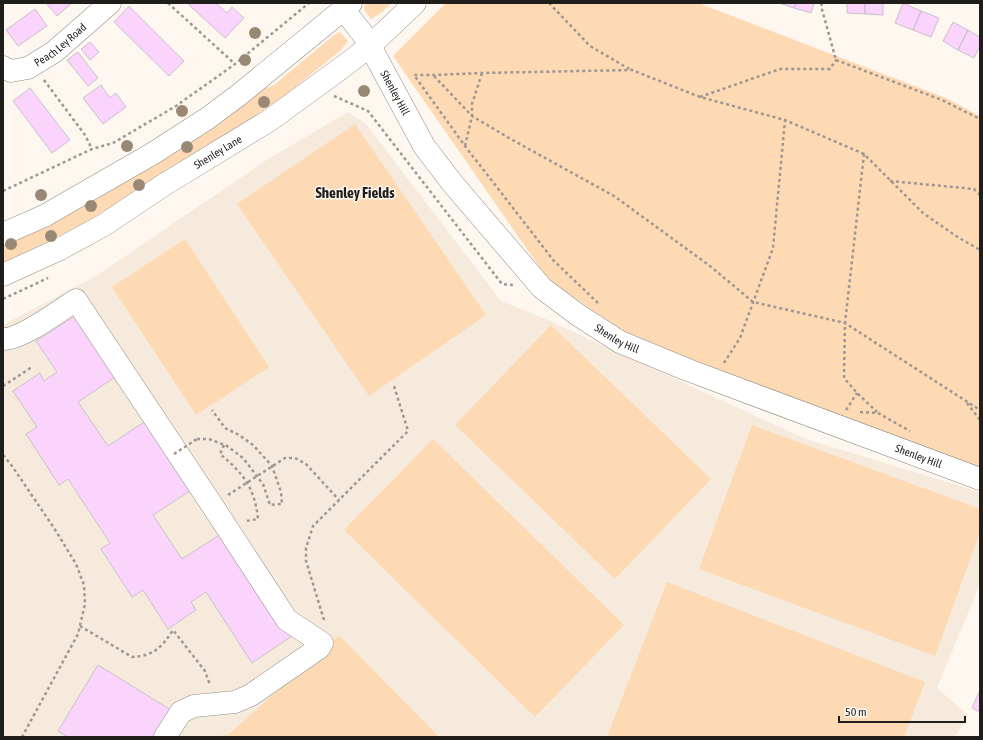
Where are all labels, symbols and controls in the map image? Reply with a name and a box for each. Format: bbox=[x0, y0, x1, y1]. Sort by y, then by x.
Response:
street label: Peach Ley Road bbox=[32, 21, 88, 69]
street label: Shenley Hill bbox=[378, 68, 412, 117]
street label: Shenley Lane bbox=[192, 133, 244, 171]
district label: Shenley Fields bbox=[316, 184, 395, 201]
street label: Shenley Hill bbox=[593, 321, 641, 355]
street label: Shenley Hill bbox=[894, 442, 944, 470]
scale bar bbox=[839, 698, 965, 724]
text: 50 m bbox=[845, 705, 867, 719]

